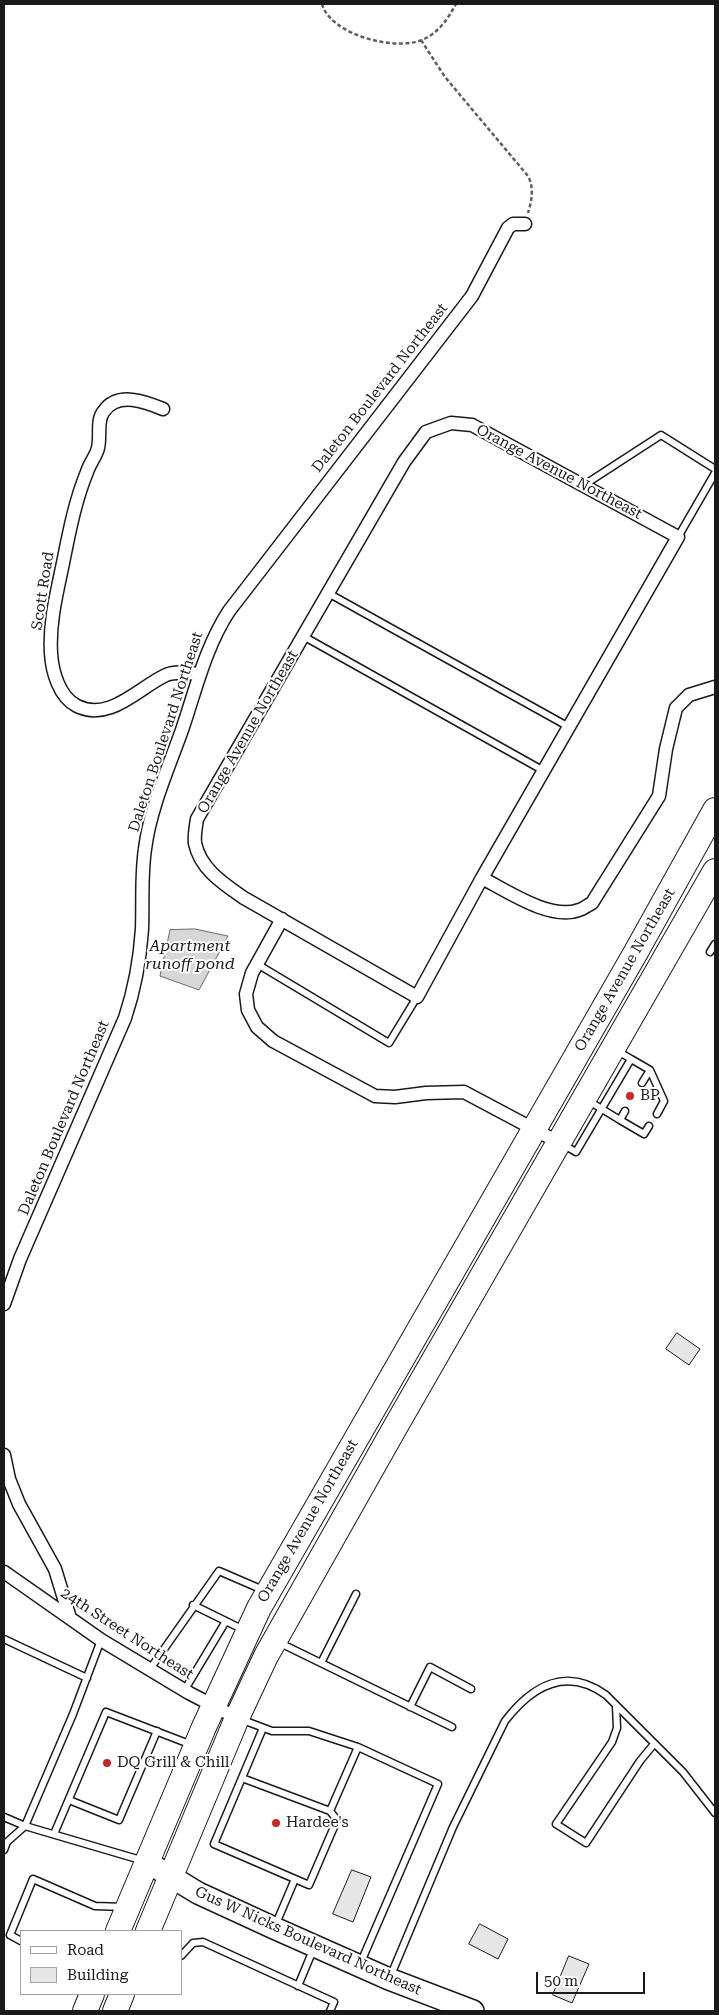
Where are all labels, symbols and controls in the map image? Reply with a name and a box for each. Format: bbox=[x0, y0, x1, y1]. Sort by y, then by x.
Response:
street label: Daleton Boulevard Northeast bbox=[308, 300, 452, 476]
street label: Orange Avenue Northeast bbox=[473, 421, 645, 523]
street label: Scott Road bbox=[28, 551, 58, 631]
street label: Daleton Boulevard Northeast bbox=[125, 629, 207, 835]
street label: Orange Avenue Northeast bbox=[194, 647, 302, 817]
street label: Orange Avenue Northeast bbox=[571, 885, 679, 1055]
water label: Apartment runoff pond bbox=[145, 936, 235, 974]
street label: Daleton Boulevard Northeast bbox=[15, 1018, 113, 1218]
place label: BP bbox=[640, 1087, 660, 1105]
marker: BP bbox=[624, 1090, 636, 1102]
street label: Orange Avenue Northeast bbox=[254, 1436, 362, 1606]
street label: 24th Street Northeast bbox=[57, 1584, 197, 1684]
place label: DQ Grill & Chill bbox=[117, 1754, 229, 1772]
marker: DQ Grill & Chill bbox=[101, 1757, 113, 1769]
place label: Hardee's bbox=[286, 1814, 349, 1832]
marker: Hardee's bbox=[270, 1817, 282, 1829]
street label: Gus W Nicks Boulevard Northeast bbox=[192, 1883, 424, 1999]
legend bbox=[20, 1930, 182, 1995]
text: Road bbox=[67, 1941, 104, 1959]
scale bar bbox=[539, 1962, 648, 1994]
text: Building bbox=[67, 1966, 128, 1984]
text: 50 m bbox=[544, 1972, 578, 1990]

